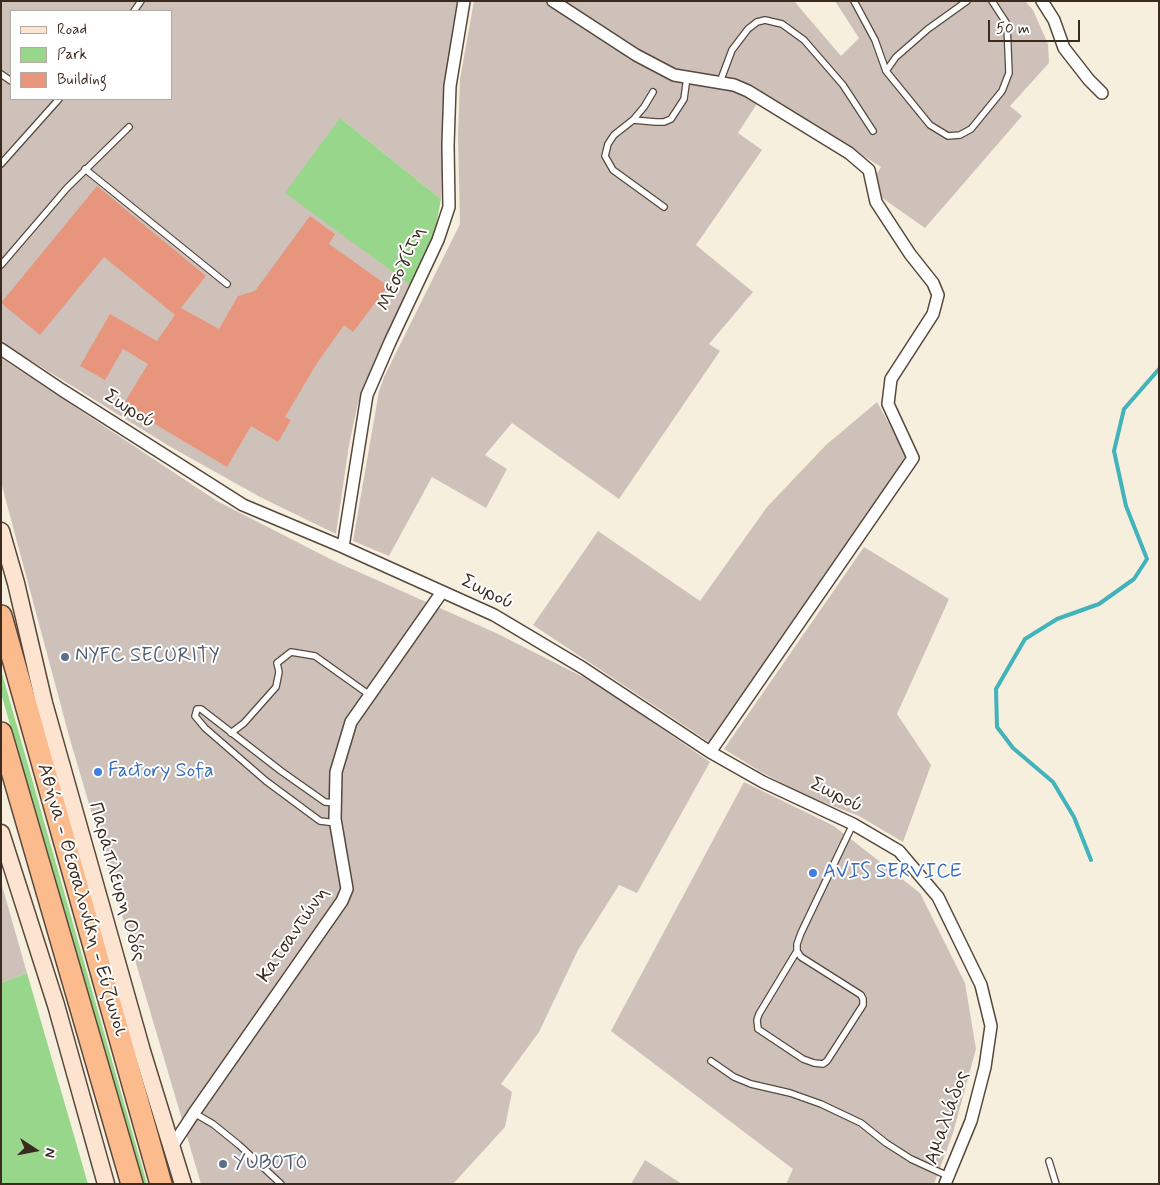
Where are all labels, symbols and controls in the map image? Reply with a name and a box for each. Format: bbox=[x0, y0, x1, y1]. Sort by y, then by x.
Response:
legend bbox=[10, 10, 172, 100]
scale bar bbox=[990, 10, 1082, 42]
text: 50 m bbox=[996, 19, 1030, 39]
text: Road bbox=[57, 20, 87, 40]
text: Park bbox=[57, 45, 87, 65]
text: Building bbox=[57, 70, 107, 90]
street label: Μεσογίτη bbox=[373, 223, 431, 315]
street label: Σωρού bbox=[99, 385, 159, 435]
street label: Σωρού bbox=[457, 570, 517, 616]
place label: NYFC SECURITY bbox=[75, 645, 220, 669]
marker: NYFC SECURITY bbox=[59, 651, 71, 663]
place label: Factory Sofa bbox=[108, 760, 214, 784]
street label: Αθήνα - Θεσσαλονίκη - Εύζωνοι bbox=[31, 761, 131, 1039]
marker: Factory Sofa bbox=[92, 766, 104, 778]
street label: Σωρού bbox=[806, 773, 866, 819]
street label: Παράπλευρη Οδός bbox=[82, 800, 150, 964]
place label: AVIS SERVICE bbox=[823, 861, 962, 885]
marker: AVIS SERVICE bbox=[807, 867, 819, 879]
street label: Κατσαντώνη bbox=[253, 882, 335, 988]
street label: Αμαλιάδος bbox=[921, 1068, 975, 1168]
north arrow bbox=[10, 1125, 60, 1175]
text: N bbox=[40, 1147, 59, 1159]
place label: YUBOTO bbox=[233, 1152, 307, 1176]
marker: YUBOTO bbox=[217, 1158, 229, 1170]

